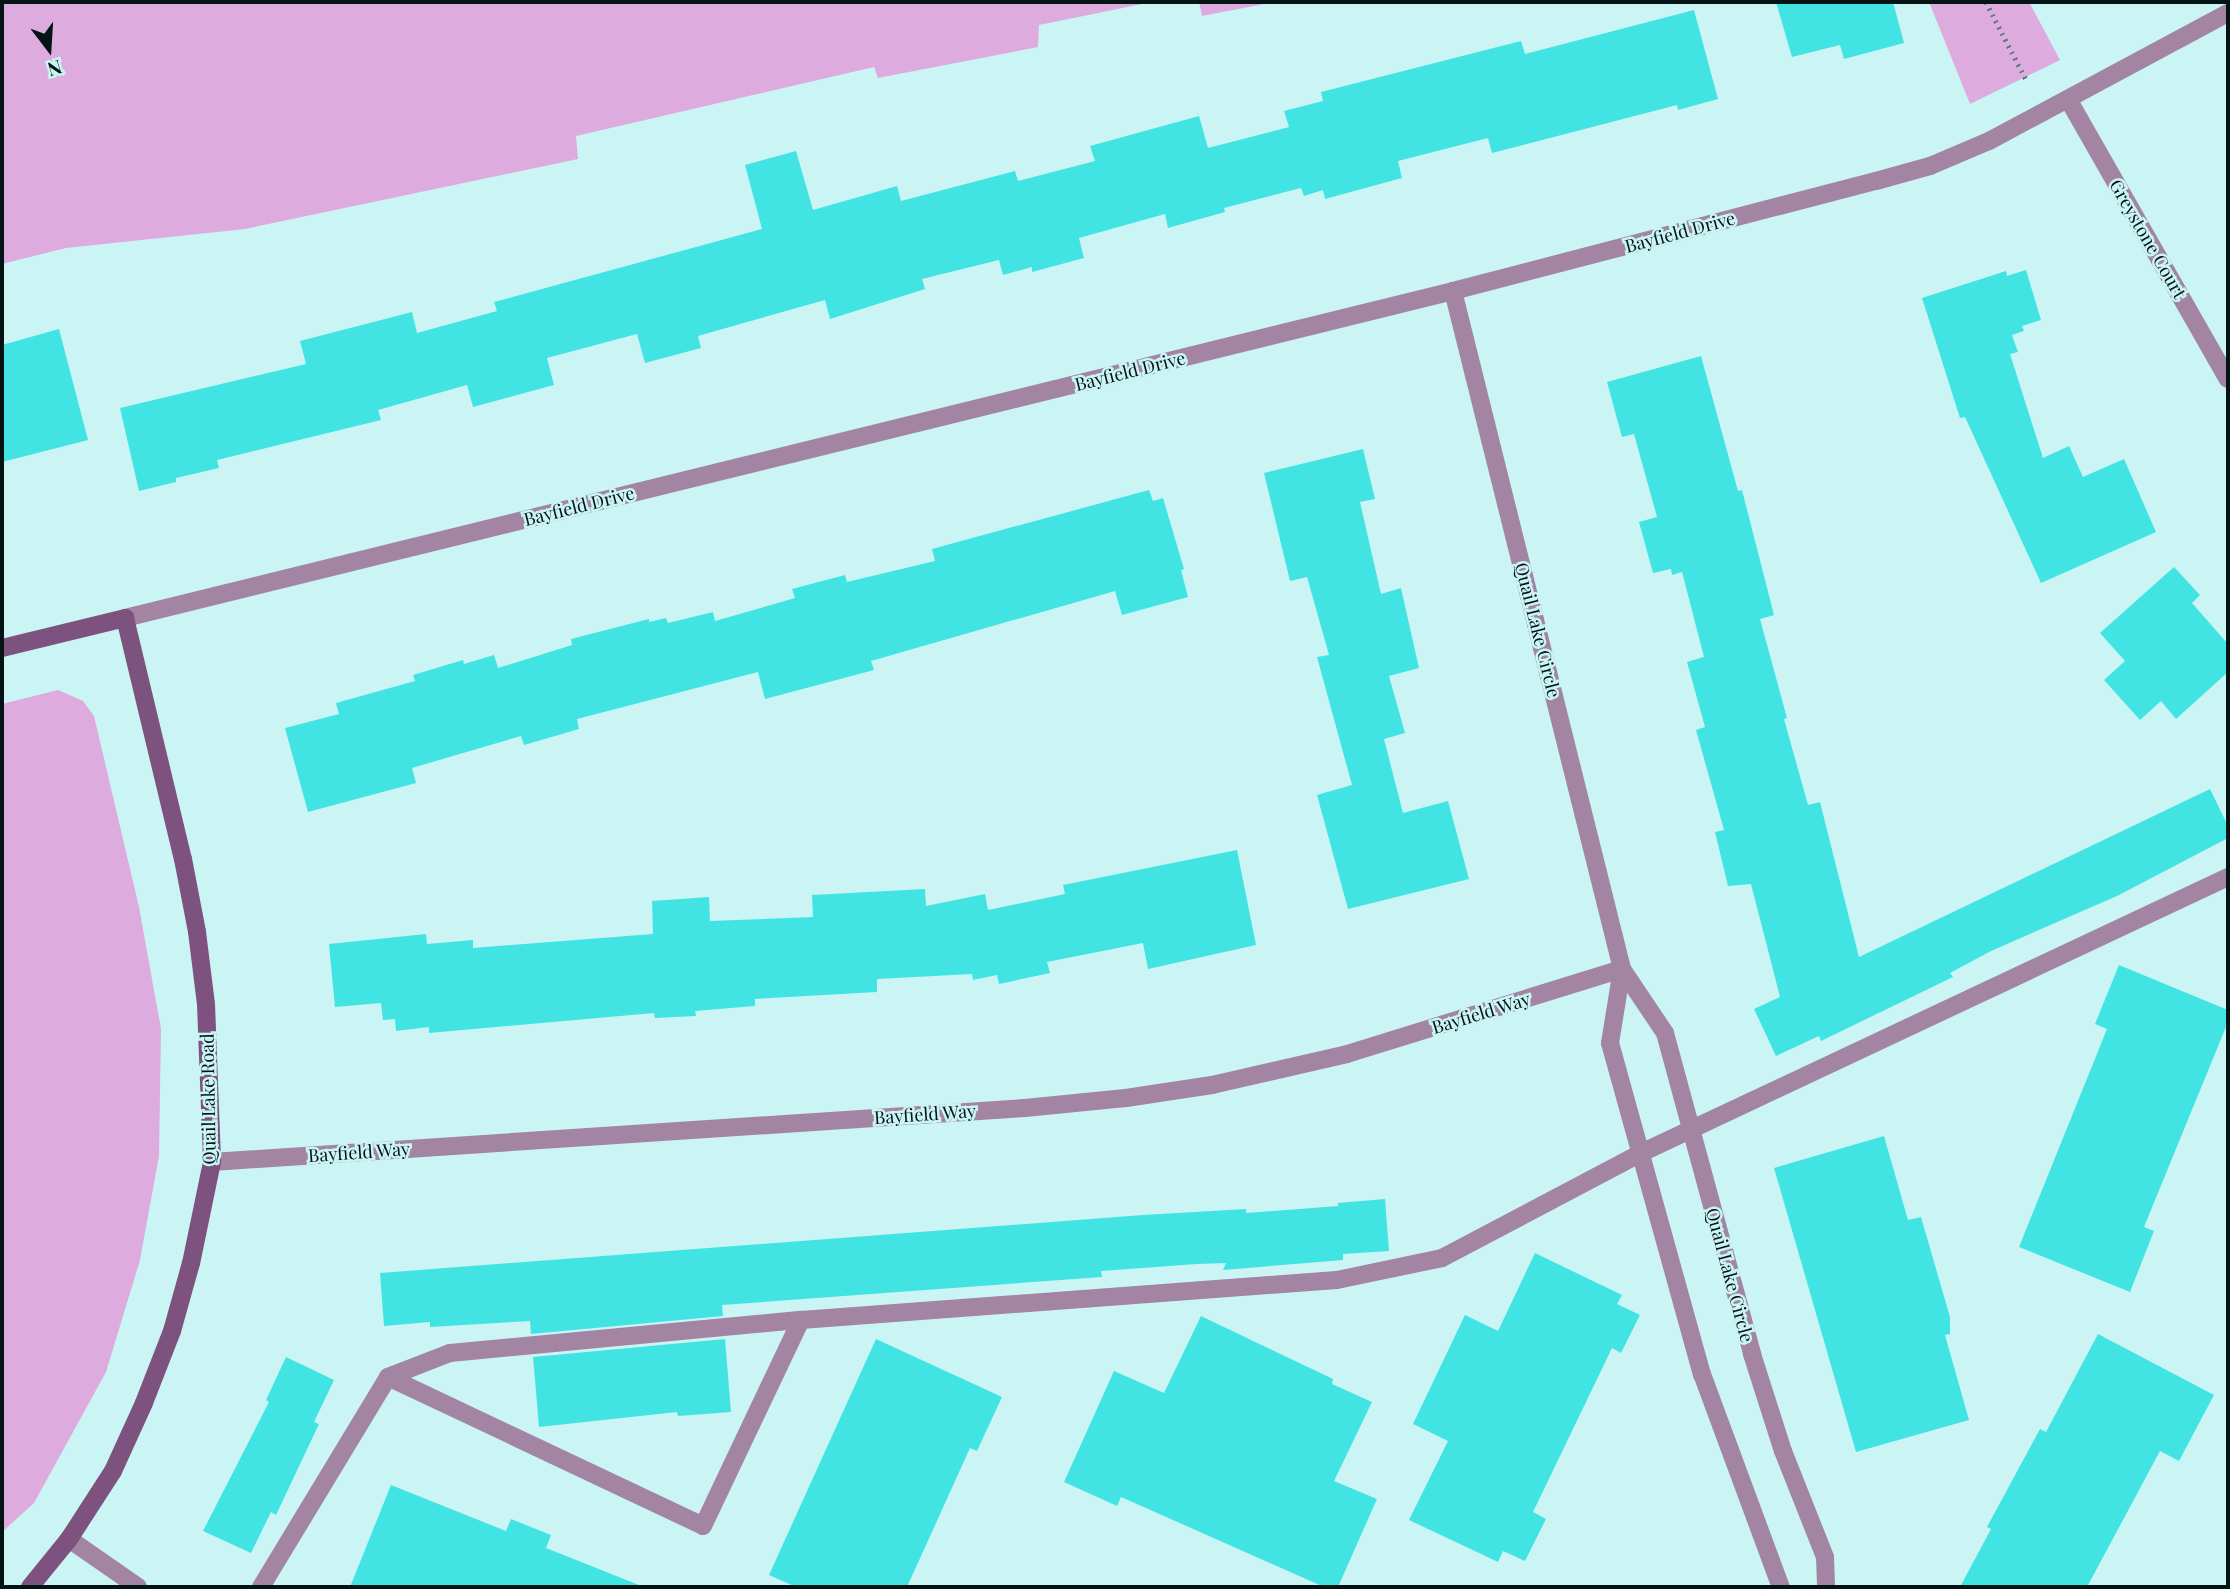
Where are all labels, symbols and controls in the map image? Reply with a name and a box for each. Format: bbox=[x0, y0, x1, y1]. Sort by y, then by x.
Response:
north arrow bbox=[14, 14, 84, 84]
text: N bbox=[45, 55, 66, 84]
street label: Greystone Court bbox=[2105, 176, 2191, 302]
street label: Bayfield Drive bbox=[1623, 207, 1737, 257]
street label: Bayfield Drive bbox=[1072, 347, 1188, 395]
street label: Bayfield Drive bbox=[521, 482, 637, 530]
street label: Quail Lake Circle bbox=[1511, 560, 1565, 700]
street label: Bayfield Way bbox=[1429, 988, 1533, 1038]
street label: Quail Lake Road bbox=[196, 1033, 220, 1165]
street label: Bayfield Way bbox=[873, 1100, 977, 1128]
street label: Bayfield Way bbox=[307, 1138, 411, 1166]
street label: Quail Lake Circle bbox=[1702, 1205, 1758, 1345]

